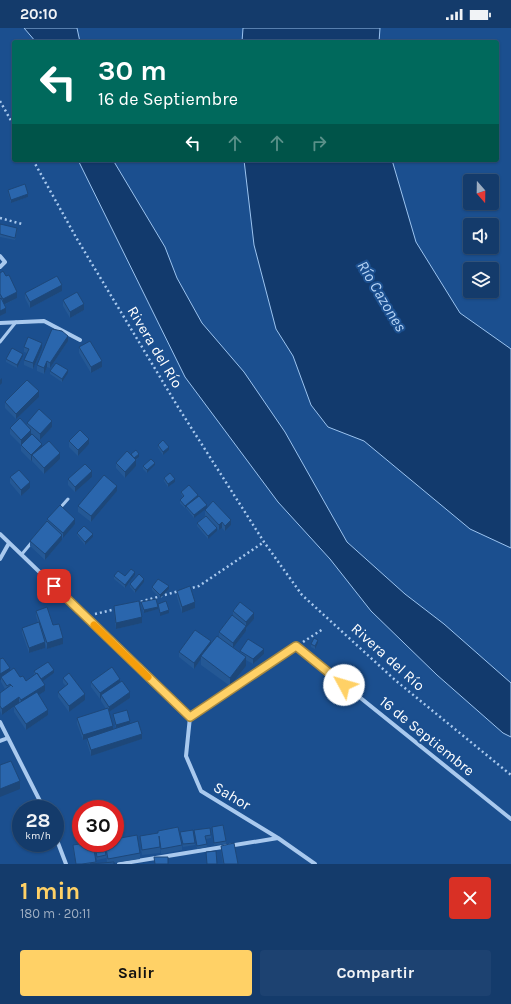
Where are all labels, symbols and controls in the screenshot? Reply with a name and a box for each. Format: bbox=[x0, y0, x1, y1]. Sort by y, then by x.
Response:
text: 20:10 bbox=[20, 5, 57, 23]
text: 30 m bbox=[98, 54, 167, 87]
icon: left bbox=[32, 56, 84, 108]
text: 16 de Septiembre bbox=[98, 88, 238, 110]
icon: left bbox=[182, 132, 204, 154]
icon: ahead bbox=[224, 132, 246, 154]
icon: ahead bbox=[266, 132, 288, 154]
icon: right bbox=[308, 132, 330, 154]
north arrow bbox=[463, 174, 499, 210]
map controls bbox=[463, 174, 499, 298]
button: sound bbox=[463, 218, 499, 254]
water label: Río Cazones bbox=[353, 257, 411, 335]
button: layers bbox=[463, 262, 499, 298]
street label: Rivera del Río bbox=[124, 303, 186, 391]
pin bbox=[37, 569, 71, 603]
icon: arrive bbox=[43, 575, 65, 597]
street label: Rivera del Río bbox=[348, 619, 428, 695]
position arrow bbox=[323, 664, 365, 706]
street label: 16 de Septiembre bbox=[376, 692, 478, 780]
street label: Sahor bbox=[210, 778, 254, 814]
speed limit sign: 30 bbox=[72, 800, 124, 852]
text: 28 bbox=[25, 809, 51, 832]
text: km/h bbox=[25, 830, 51, 842]
text: 1 min bbox=[20, 877, 80, 905]
button: close bbox=[449, 877, 491, 919]
text: 180 m · 20:11 bbox=[20, 906, 91, 921]
button: Salir bbox=[20, 950, 252, 996]
button: Compartir bbox=[260, 950, 491, 996]

